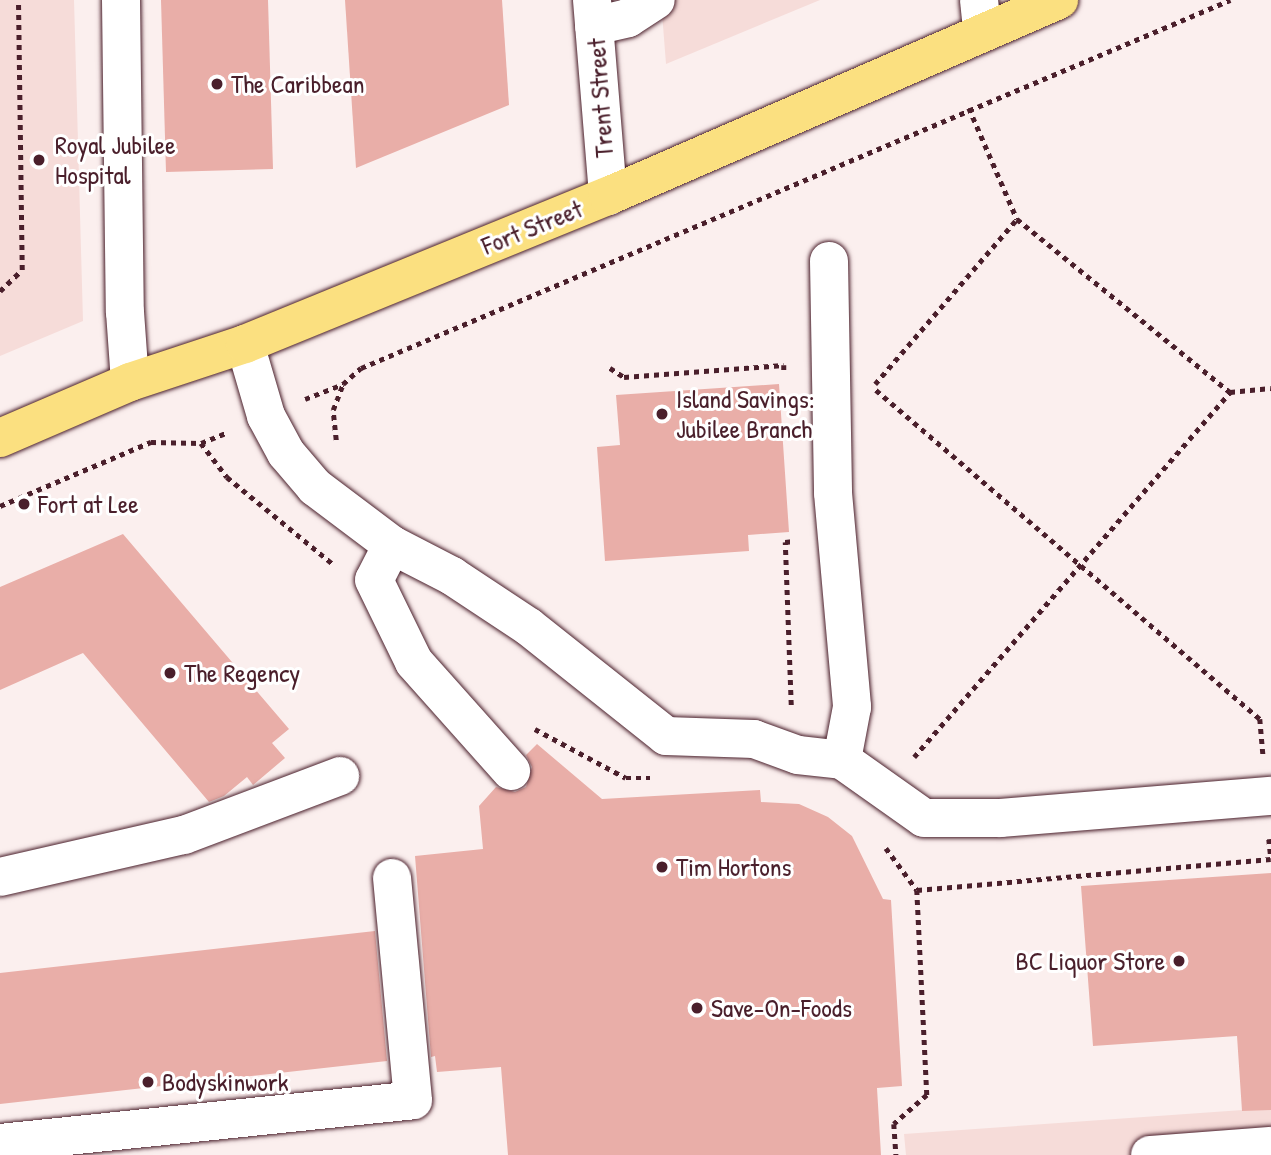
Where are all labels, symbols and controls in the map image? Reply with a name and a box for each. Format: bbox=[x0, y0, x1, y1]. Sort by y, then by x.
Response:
street label: Trent Street bbox=[580, 37, 620, 159]
place label: The Caribbean bbox=[231, 68, 364, 100]
marker: The Caribbean bbox=[209, 76, 225, 92]
place label: Royal Jubilee Hospital bbox=[55, 129, 176, 190]
marker: Royal Jubilee Hospital bbox=[29, 150, 49, 170]
street label: Fort Street bbox=[477, 193, 587, 261]
place label: Island Savings: Jubilee Branch bbox=[676, 383, 815, 444]
marker: Island Savings: Jubilee Branch bbox=[654, 406, 670, 422]
place label: Fort at Lee bbox=[38, 488, 139, 520]
marker: Fort at Lee bbox=[16, 496, 32, 512]
place label: The Regency bbox=[184, 657, 300, 689]
marker: The Regency bbox=[162, 665, 178, 681]
place label: Tim Hortons bbox=[676, 851, 791, 883]
marker: Tim Hortons bbox=[654, 859, 670, 875]
place label: BC Liquor Store bbox=[1015, 945, 1165, 977]
marker: BC Liquor Store bbox=[1171, 953, 1187, 969]
place label: Save-On-Foods bbox=[711, 992, 852, 1024]
marker: Save-On-Foods bbox=[689, 1000, 705, 1016]
place label: Bodyskinwork bbox=[162, 1066, 288, 1098]
marker: Bodyskinwork bbox=[140, 1074, 156, 1090]

